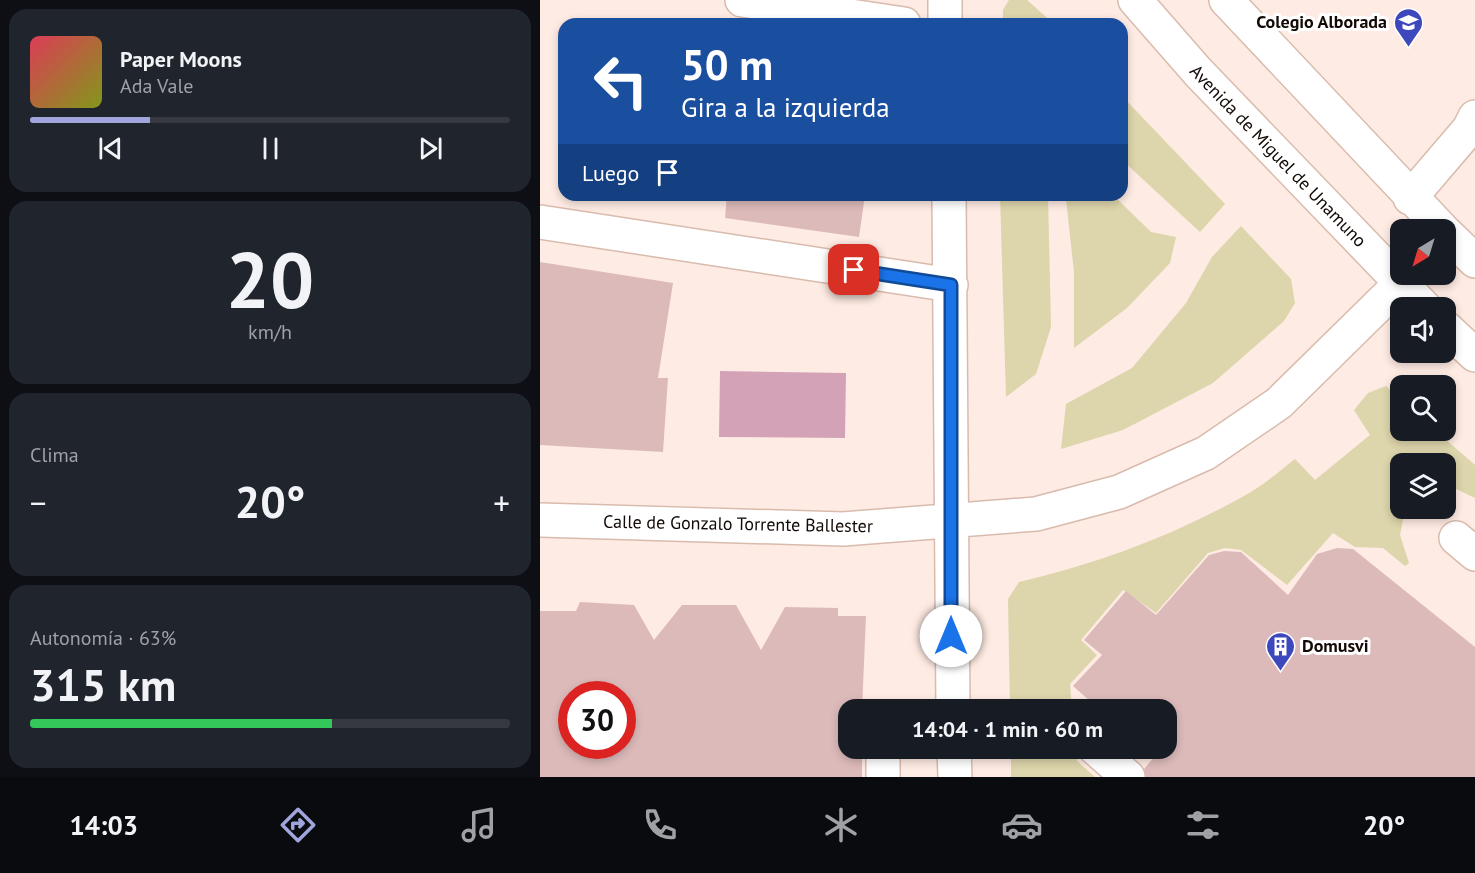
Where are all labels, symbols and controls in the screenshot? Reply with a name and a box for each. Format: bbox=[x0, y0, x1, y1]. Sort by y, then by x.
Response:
school or university icon: Colegio Alborada bbox=[1392, 6, 1424, 48]
place label: Colegio Alborada bbox=[1256, 10, 1387, 33]
text: 50 m bbox=[681, 37, 773, 92]
icon: left bbox=[582, 42, 660, 120]
text: Paper Moons bbox=[120, 45, 242, 73]
street label: Avenida de Miguel de Unamuno bbox=[1185, 60, 1372, 252]
text: Ada Vale bbox=[120, 73, 193, 99]
text: Gira a la izquierda bbox=[681, 90, 890, 124]
icon: previous bbox=[94, 132, 127, 165]
icon: pause bbox=[254, 132, 287, 165]
icon: next bbox=[414, 132, 447, 165]
icon: arrive bbox=[651, 156, 684, 189]
text: Luego bbox=[582, 159, 639, 187]
north arrow bbox=[1390, 219, 1456, 285]
map controls bbox=[1390, 219, 1456, 519]
text: 20 bbox=[226, 229, 314, 330]
pin bbox=[828, 244, 879, 295]
icon: arrive bbox=[837, 253, 870, 286]
button: sound bbox=[1390, 297, 1456, 363]
text: km/h bbox=[248, 319, 292, 345]
button: search bbox=[1390, 375, 1456, 441]
text: Clima bbox=[30, 442, 79, 468]
button: layers bbox=[1390, 453, 1456, 519]
text: 20° bbox=[235, 472, 305, 530]
text: − bbox=[30, 481, 47, 524]
text: + bbox=[493, 481, 510, 524]
street label: Calle de Gonzalo Torrente Ballester bbox=[603, 510, 873, 537]
position arrow bbox=[919, 604, 983, 668]
text: Autonomía · 63% bbox=[30, 625, 176, 651]
building icon: Domusvi bbox=[1265, 630, 1297, 672]
place label: Domusvi bbox=[1302, 634, 1369, 657]
text: 315 km bbox=[30, 655, 176, 713]
speed limit sign: 30 bbox=[558, 681, 636, 759]
text: 14:04 · 1 min · 60 m bbox=[912, 715, 1103, 743]
icon: directions bbox=[277, 804, 319, 846]
icon: music bbox=[458, 804, 500, 846]
icon: phone bbox=[639, 804, 681, 846]
icon: climate bbox=[820, 804, 862, 846]
icon: car bbox=[1001, 804, 1043, 846]
icon: filters bbox=[1182, 804, 1224, 846]
text: 14:03 bbox=[70, 808, 138, 842]
text: 20° bbox=[1363, 808, 1405, 842]

